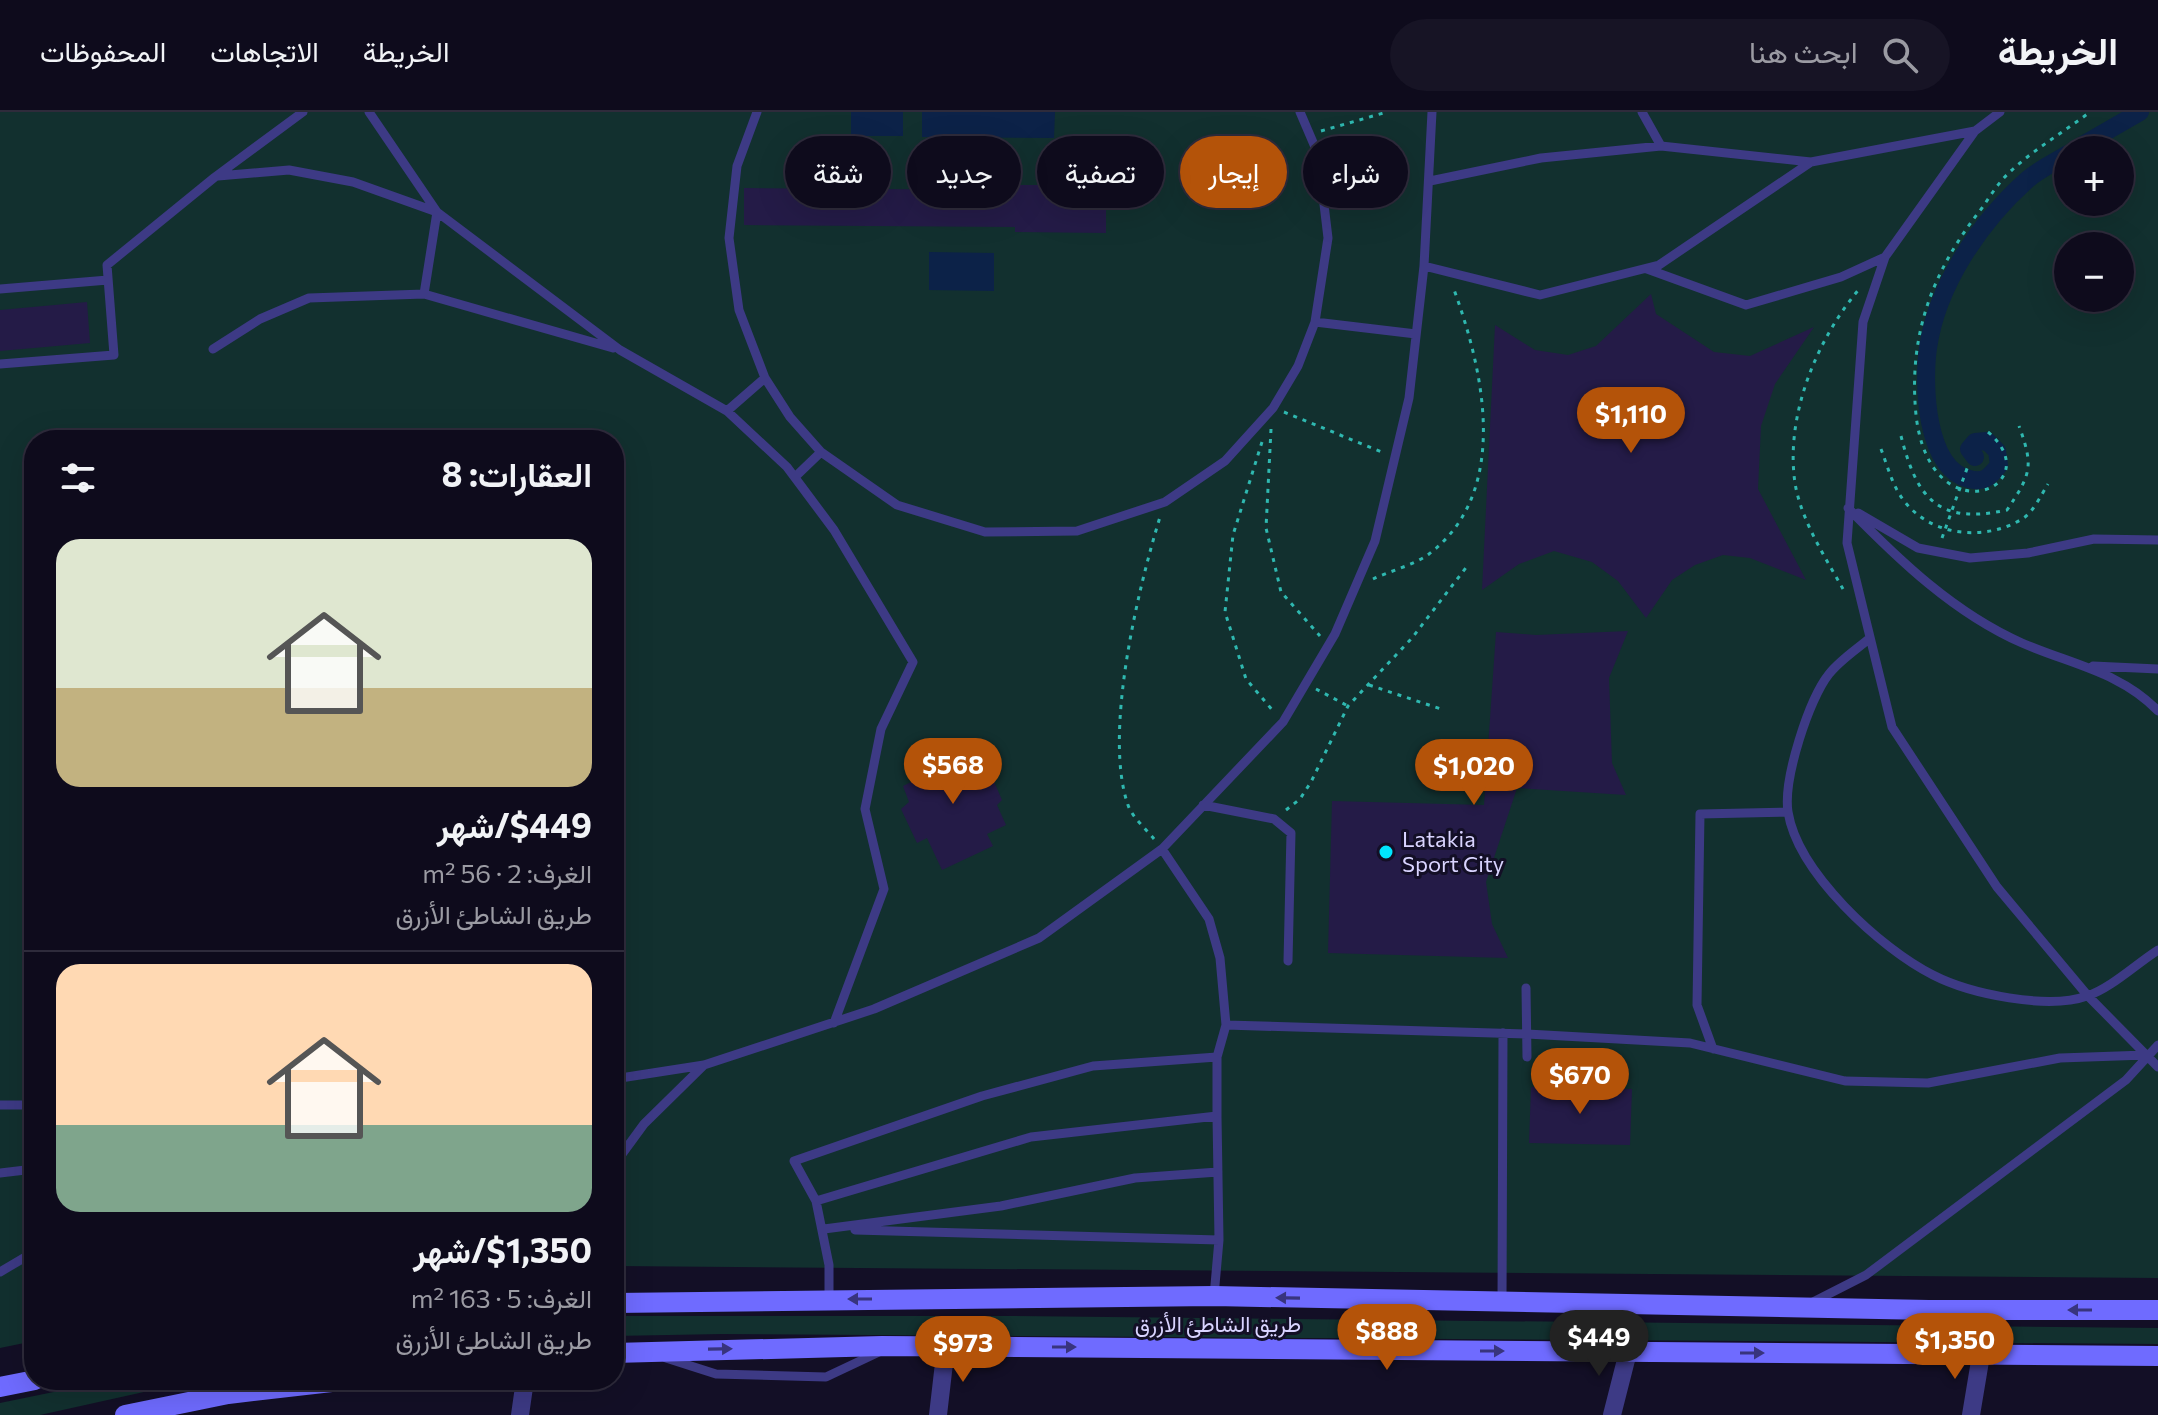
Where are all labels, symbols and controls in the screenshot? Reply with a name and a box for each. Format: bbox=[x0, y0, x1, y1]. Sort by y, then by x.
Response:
search box bbox=[1390, 19, 1950, 91]
text: الخريطة bbox=[1998, 26, 2118, 73]
text: ابحث هنا bbox=[1749, 32, 1858, 69]
icon: search bbox=[1878, 33, 1922, 77]
text: المحفوظات bbox=[40, 34, 166, 68]
text: الاتجاهات bbox=[210, 34, 319, 68]
text: الخريطة bbox=[363, 34, 449, 68]
chip: شقة bbox=[785, 136, 891, 208]
chip: جديد bbox=[907, 136, 1021, 208]
chip: تصفية bbox=[1037, 136, 1164, 208]
chip: إيجار bbox=[1180, 136, 1287, 208]
chip: شراء bbox=[1303, 136, 1408, 208]
map controls bbox=[2054, 136, 2134, 312]
button: + bbox=[2054, 136, 2134, 216]
button: − bbox=[2054, 232, 2134, 312]
pin: $1,110 bbox=[1566, 387, 1696, 455]
text: $1,110 bbox=[1595, 397, 1667, 428]
text: العقارات: 8 bbox=[442, 452, 592, 494]
icon: filters bbox=[56, 456, 100, 500]
icon: home bbox=[252, 591, 396, 735]
pin: $568 bbox=[906, 738, 1000, 806]
pin: $1,020 bbox=[1409, 739, 1539, 807]
text: $568 bbox=[922, 748, 984, 779]
text: $1,020 bbox=[1433, 749, 1515, 780]
text: $449/شهر bbox=[437, 803, 592, 845]
place label: Latakia Sport City bbox=[1402, 825, 1504, 877]
marker: Latakia Sport City bbox=[1377, 843, 1395, 861]
text: الغرف: 2 · 56 m² bbox=[422, 857, 592, 888]
text: طريق الشاطئ الأزرق bbox=[395, 898, 592, 929]
icon: home bbox=[252, 1016, 396, 1160]
pin: $670 bbox=[1533, 1048, 1627, 1116]
text: $670 bbox=[1549, 1058, 1611, 1089]
text: $1,350/شهر bbox=[413, 1228, 592, 1270]
text: الغرف: 5 · 163 m² bbox=[411, 1282, 592, 1313]
one-way arrow bbox=[1275, 1291, 1300, 1304]
one-way arrow bbox=[847, 1293, 872, 1305]
pin: $888 bbox=[1340, 1304, 1434, 1372]
one-way arrow bbox=[2067, 1304, 2092, 1316]
street label: طريق الشاطئ الأزرق bbox=[1135, 1310, 1301, 1338]
pin: $449 bbox=[1552, 1310, 1646, 1378]
pin: $1,350 bbox=[1890, 1313, 2020, 1381]
text: $888 bbox=[1355, 1314, 1419, 1345]
pin: $973 bbox=[916, 1316, 1010, 1384]
text: $449 bbox=[1568, 1320, 1630, 1351]
text: طريق الشاطئ الأزرق bbox=[395, 1323, 592, 1354]
text: $1,350 bbox=[1915, 1323, 1995, 1354]
text: $973 bbox=[933, 1326, 993, 1357]
one-way arrow bbox=[1052, 1341, 1077, 1353]
one-way arrow bbox=[708, 1343, 733, 1355]
one-way arrow bbox=[1480, 1344, 1505, 1357]
one-way arrow bbox=[1740, 1347, 1765, 1359]

